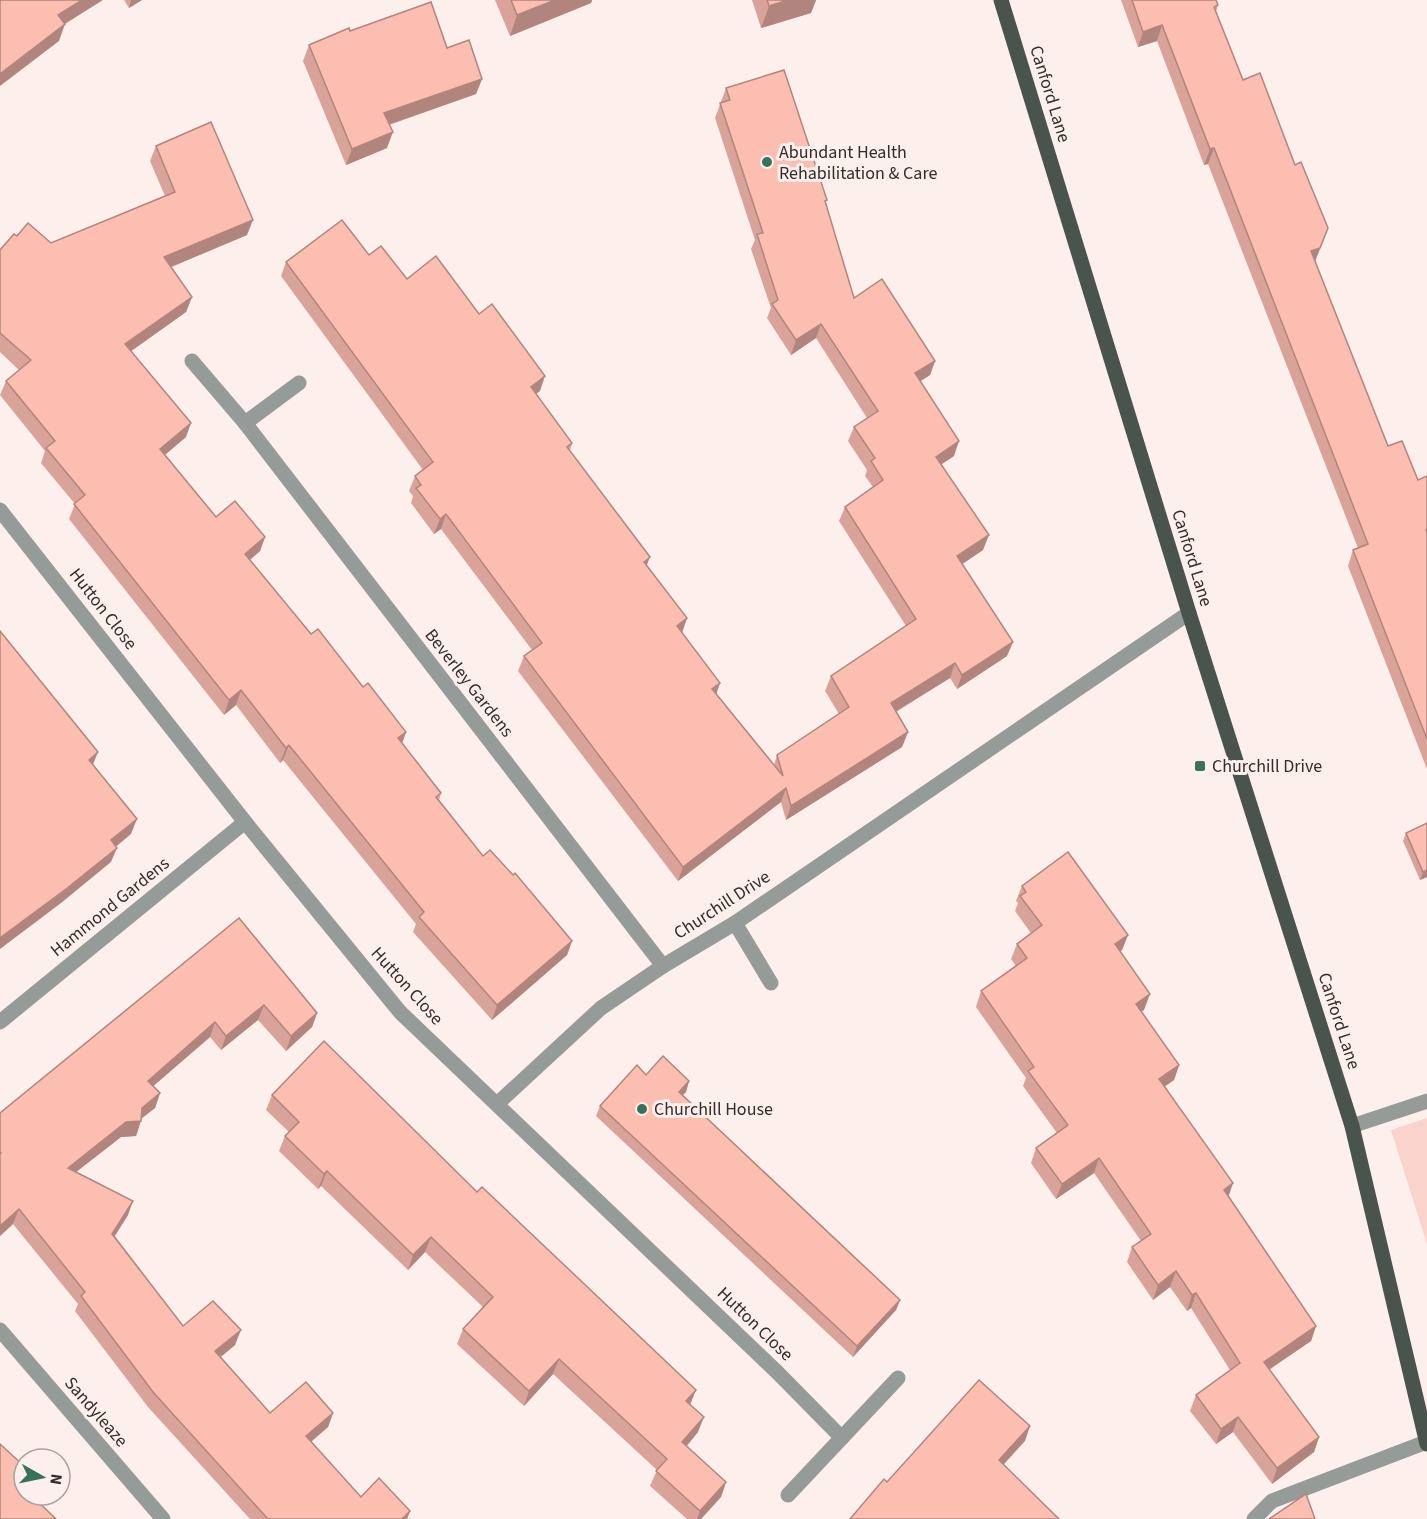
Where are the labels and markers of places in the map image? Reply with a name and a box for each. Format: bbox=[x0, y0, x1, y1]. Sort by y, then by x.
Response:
place label: Abundant Health Rehabilitation & Care bbox=[779, 140, 937, 186]
marker: Abundant Health Rehabilitation & Care bbox=[760, 155, 774, 169]
place label: Churchill Drive bbox=[1212, 754, 1322, 779]
marker: Churchill Drive bbox=[1193, 759, 1207, 773]
place label: Churchill House bbox=[654, 1097, 773, 1122]
marker: Churchill House bbox=[635, 1102, 649, 1116]

